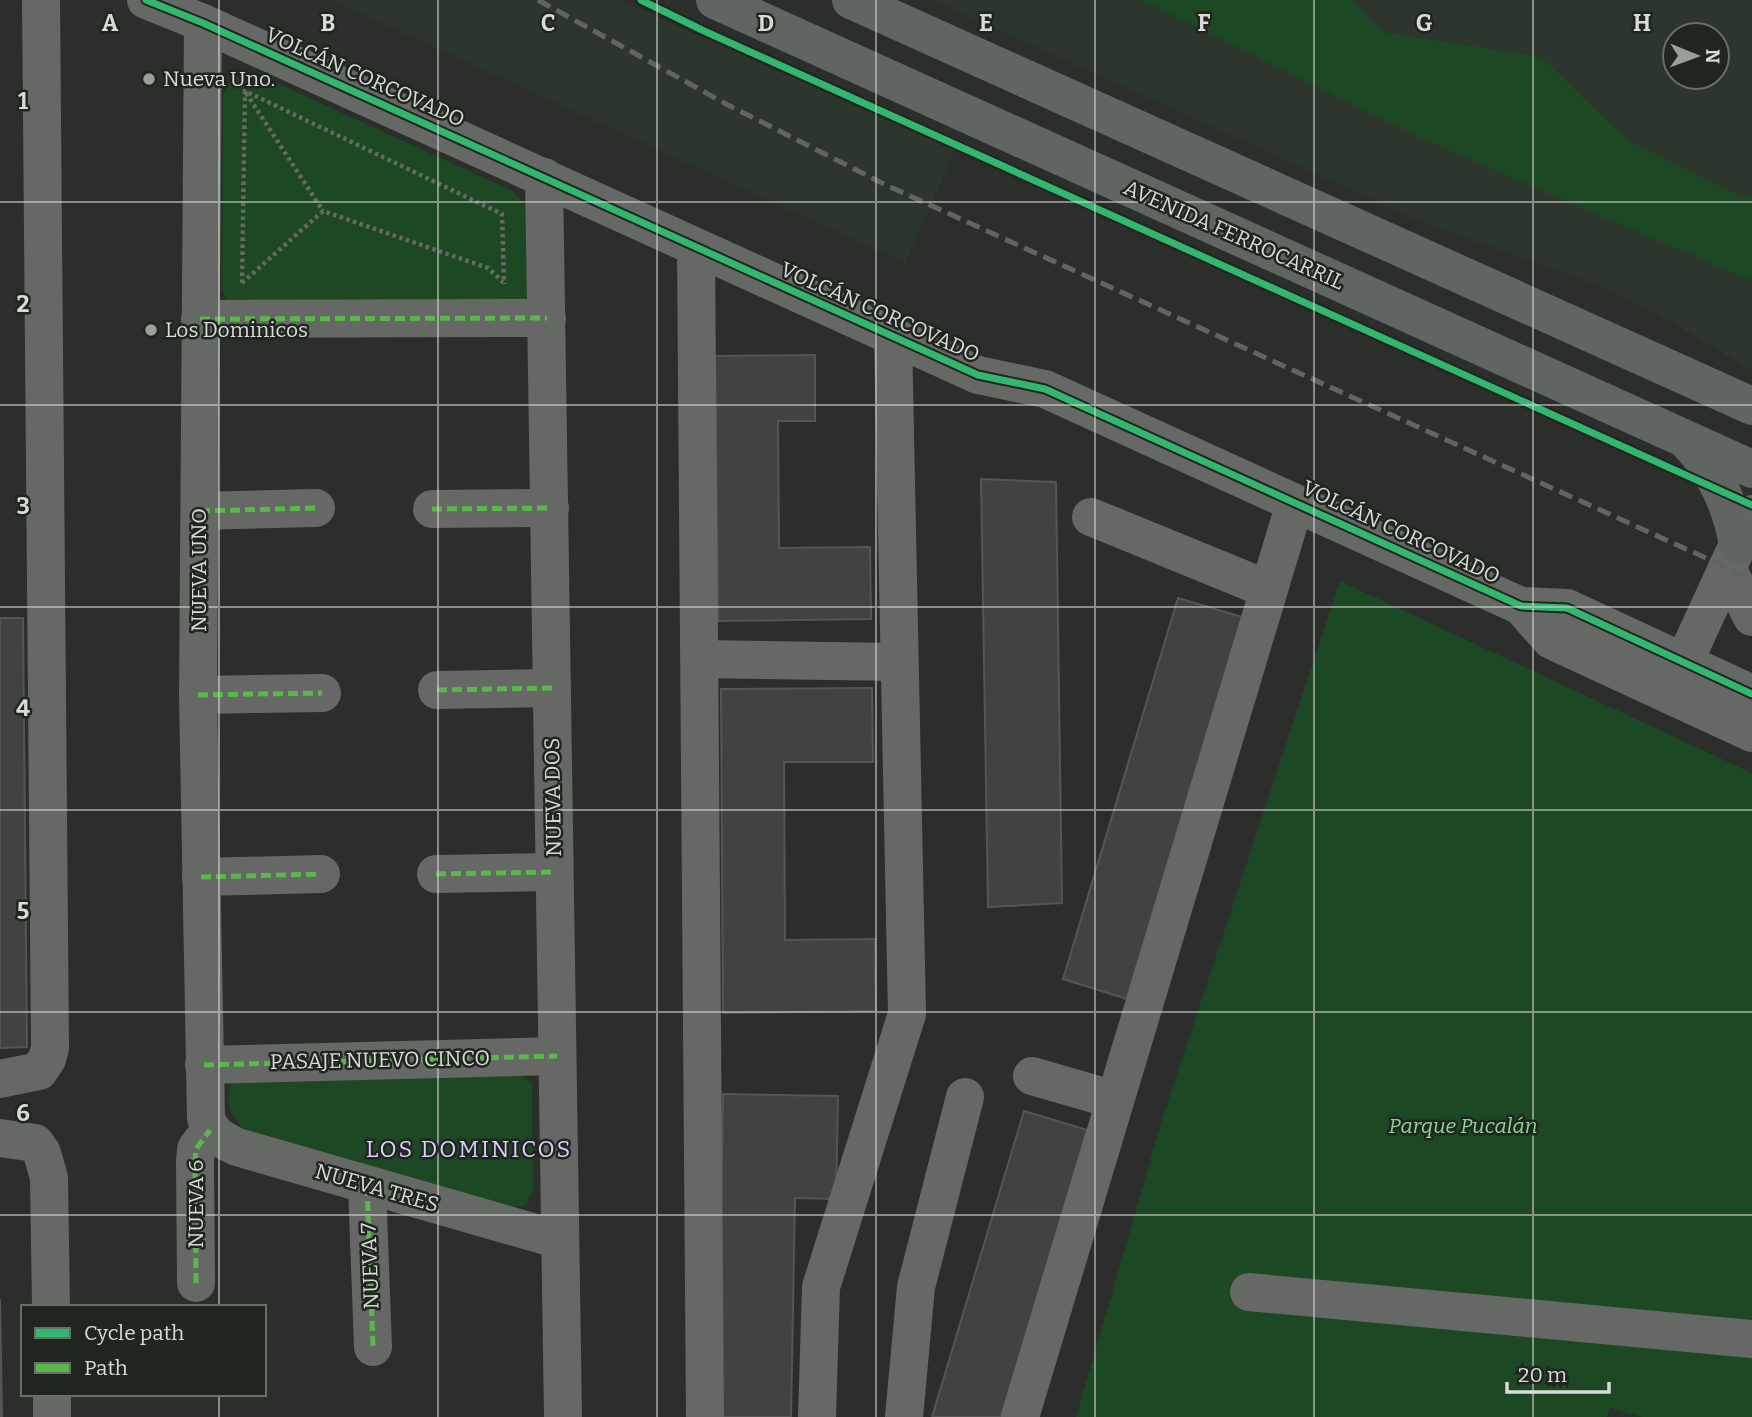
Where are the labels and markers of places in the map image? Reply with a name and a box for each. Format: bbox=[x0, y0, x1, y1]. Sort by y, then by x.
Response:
place label: Nueva Uno. bbox=[163, 66, 275, 92]
marker: Nueva Uno. bbox=[141, 71, 157, 87]
place label: Los Dominicos bbox=[165, 317, 308, 343]
marker: Los Dominicos bbox=[143, 322, 159, 338]

